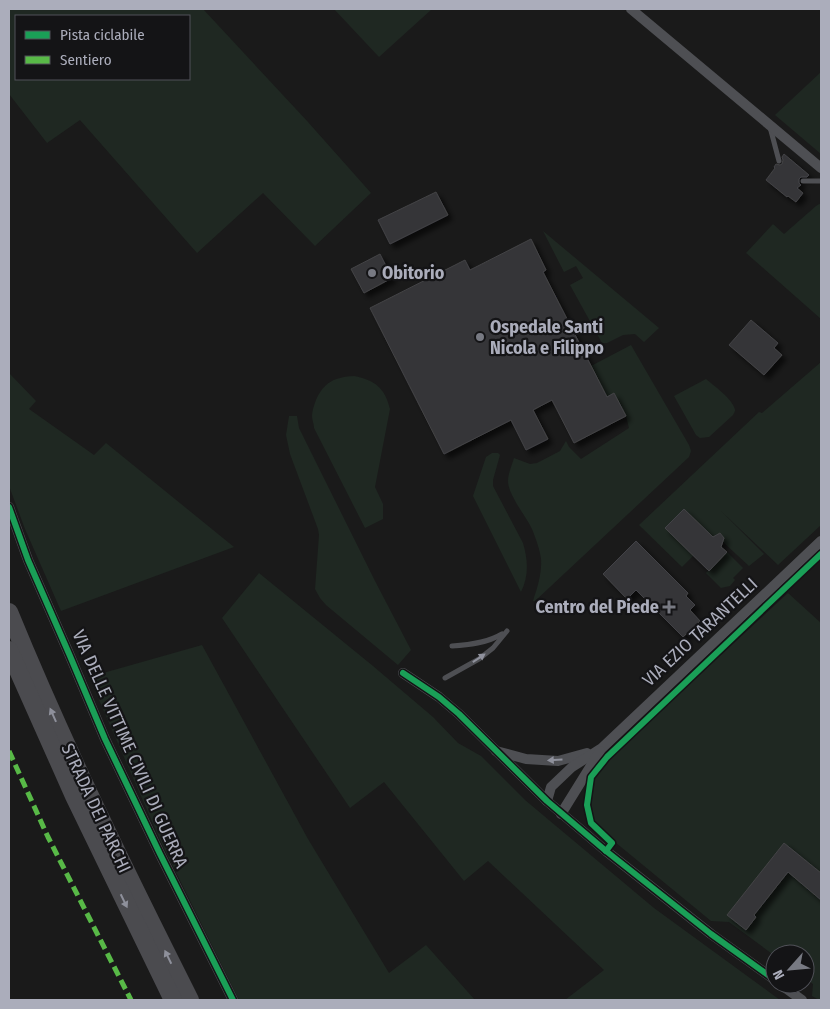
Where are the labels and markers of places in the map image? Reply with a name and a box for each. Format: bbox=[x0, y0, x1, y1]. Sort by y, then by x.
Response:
place label: Obitorio bbox=[382, 262, 445, 284]
marker: Obitorio bbox=[366, 267, 378, 279]
place label: Ospedale Santi Nicola e Filippo bbox=[490, 316, 604, 359]
marker: Ospedale Santi Nicola e Filippo bbox=[474, 331, 486, 343]
place label: Centro del Piede bbox=[535, 596, 659, 618]
marker: Centro del Piede bbox=[663, 601, 675, 613]

